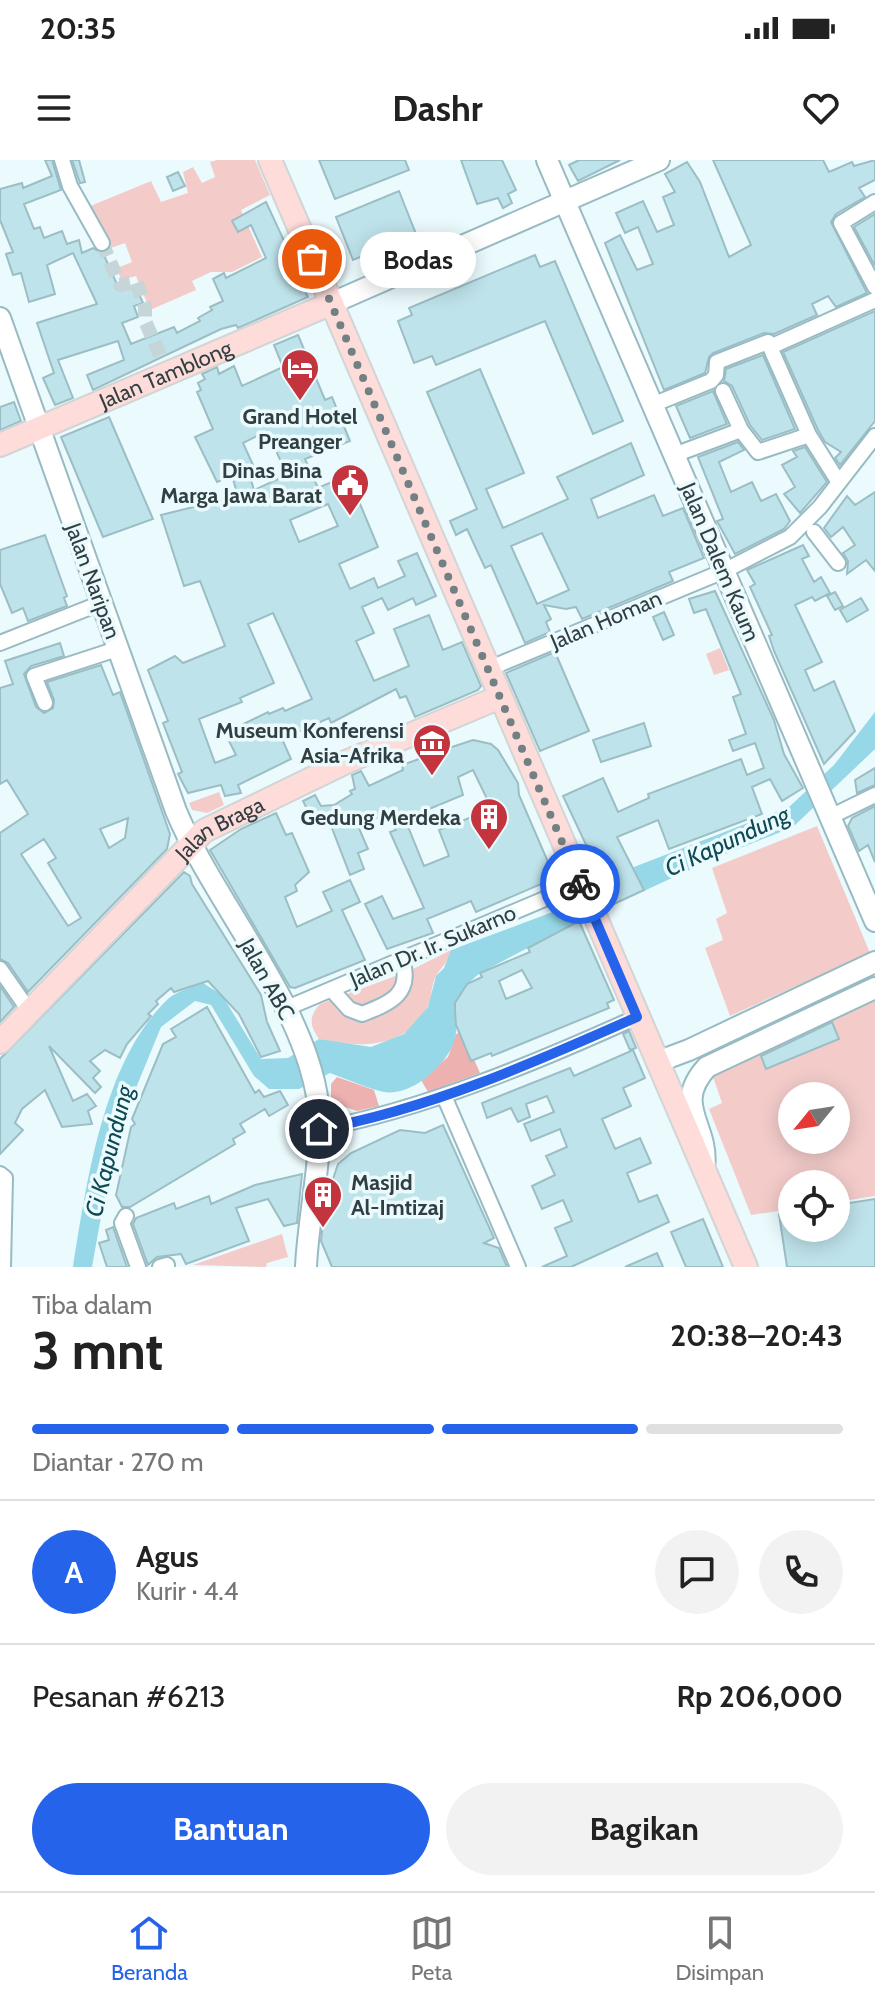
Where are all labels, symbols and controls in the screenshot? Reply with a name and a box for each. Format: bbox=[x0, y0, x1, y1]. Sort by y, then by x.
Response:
text: 20:35 bbox=[40, 10, 116, 47]
icon: menu bbox=[32, 86, 76, 130]
text: Dashr bbox=[392, 86, 483, 130]
icon: heart bbox=[799, 86, 843, 130]
pin bbox=[278, 225, 346, 293]
callout: Bodas bbox=[360, 231, 476, 287]
icon: bag bbox=[290, 237, 334, 281]
text: Bodas bbox=[383, 244, 453, 276]
street label: Jalan Tamblong bbox=[94, 333, 237, 415]
hotel icon: Grand Hotel Preanger bbox=[279, 347, 321, 402]
place label: Grand Hotel Preanger bbox=[242, 403, 358, 455]
place label: Dinas Bina Marga Jawa Barat bbox=[160, 457, 322, 509]
public building icon: Dinas Bina Marga Jawa Barat bbox=[329, 462, 371, 517]
street label: Jalan Dalem Kaum bbox=[674, 478, 766, 645]
street label: Jalan Naripan bbox=[59, 518, 126, 643]
street label: Jalan Homan bbox=[545, 584, 666, 656]
place label: Museum Konferensi Asia-Afrika bbox=[216, 717, 404, 769]
museum icon: Museum Konferensi Asia-Afrika bbox=[411, 722, 453, 777]
street label: Jalan Braga bbox=[169, 790, 269, 867]
building icon: Gedung Merdeka bbox=[468, 796, 510, 851]
water label: Ci Kapundung bbox=[660, 799, 795, 883]
place label: Gedung Merdeka bbox=[301, 804, 461, 831]
courier bbox=[540, 844, 620, 924]
icon: bike bbox=[558, 862, 602, 906]
street label: Jalan Dr. Ir. Sukarno bbox=[345, 899, 520, 994]
street label: Jalan ABC bbox=[233, 933, 300, 1025]
water label: Ci Kapundung bbox=[79, 1081, 140, 1220]
north arrow bbox=[778, 1082, 850, 1154]
map controls bbox=[778, 1082, 850, 1242]
pin bbox=[285, 1095, 353, 1163]
icon: home bbox=[297, 1107, 341, 1151]
place label: Masjid Al-Imtizaj bbox=[351, 1169, 444, 1221]
button: locate bbox=[778, 1170, 850, 1242]
building icon: Masjid Al-Imtizaj bbox=[302, 1174, 344, 1229]
text: Tiba dalam bbox=[32, 1289, 152, 1321]
text: 20:38–20:43 bbox=[670, 1317, 843, 1354]
text: 3 mnt bbox=[32, 1319, 163, 1382]
text: Diantar · 270 m bbox=[32, 1446, 204, 1478]
button: chat bbox=[655, 1530, 739, 1614]
button: phone bbox=[759, 1530, 843, 1614]
text: Agus bbox=[136, 1538, 199, 1575]
text: A bbox=[65, 1554, 83, 1591]
text: Kurir · 4.4 bbox=[136, 1575, 239, 1607]
text: Pesanan #6213 bbox=[32, 1678, 226, 1715]
text: Rp 206,000 bbox=[676, 1678, 843, 1715]
button: Bantuan bbox=[32, 1783, 430, 1875]
button: Bagikan bbox=[446, 1783, 843, 1875]
tab: Beranda bbox=[111, 1911, 188, 1986]
tab: Peta bbox=[410, 1911, 454, 1986]
tab: Disimpan bbox=[675, 1911, 764, 1986]

